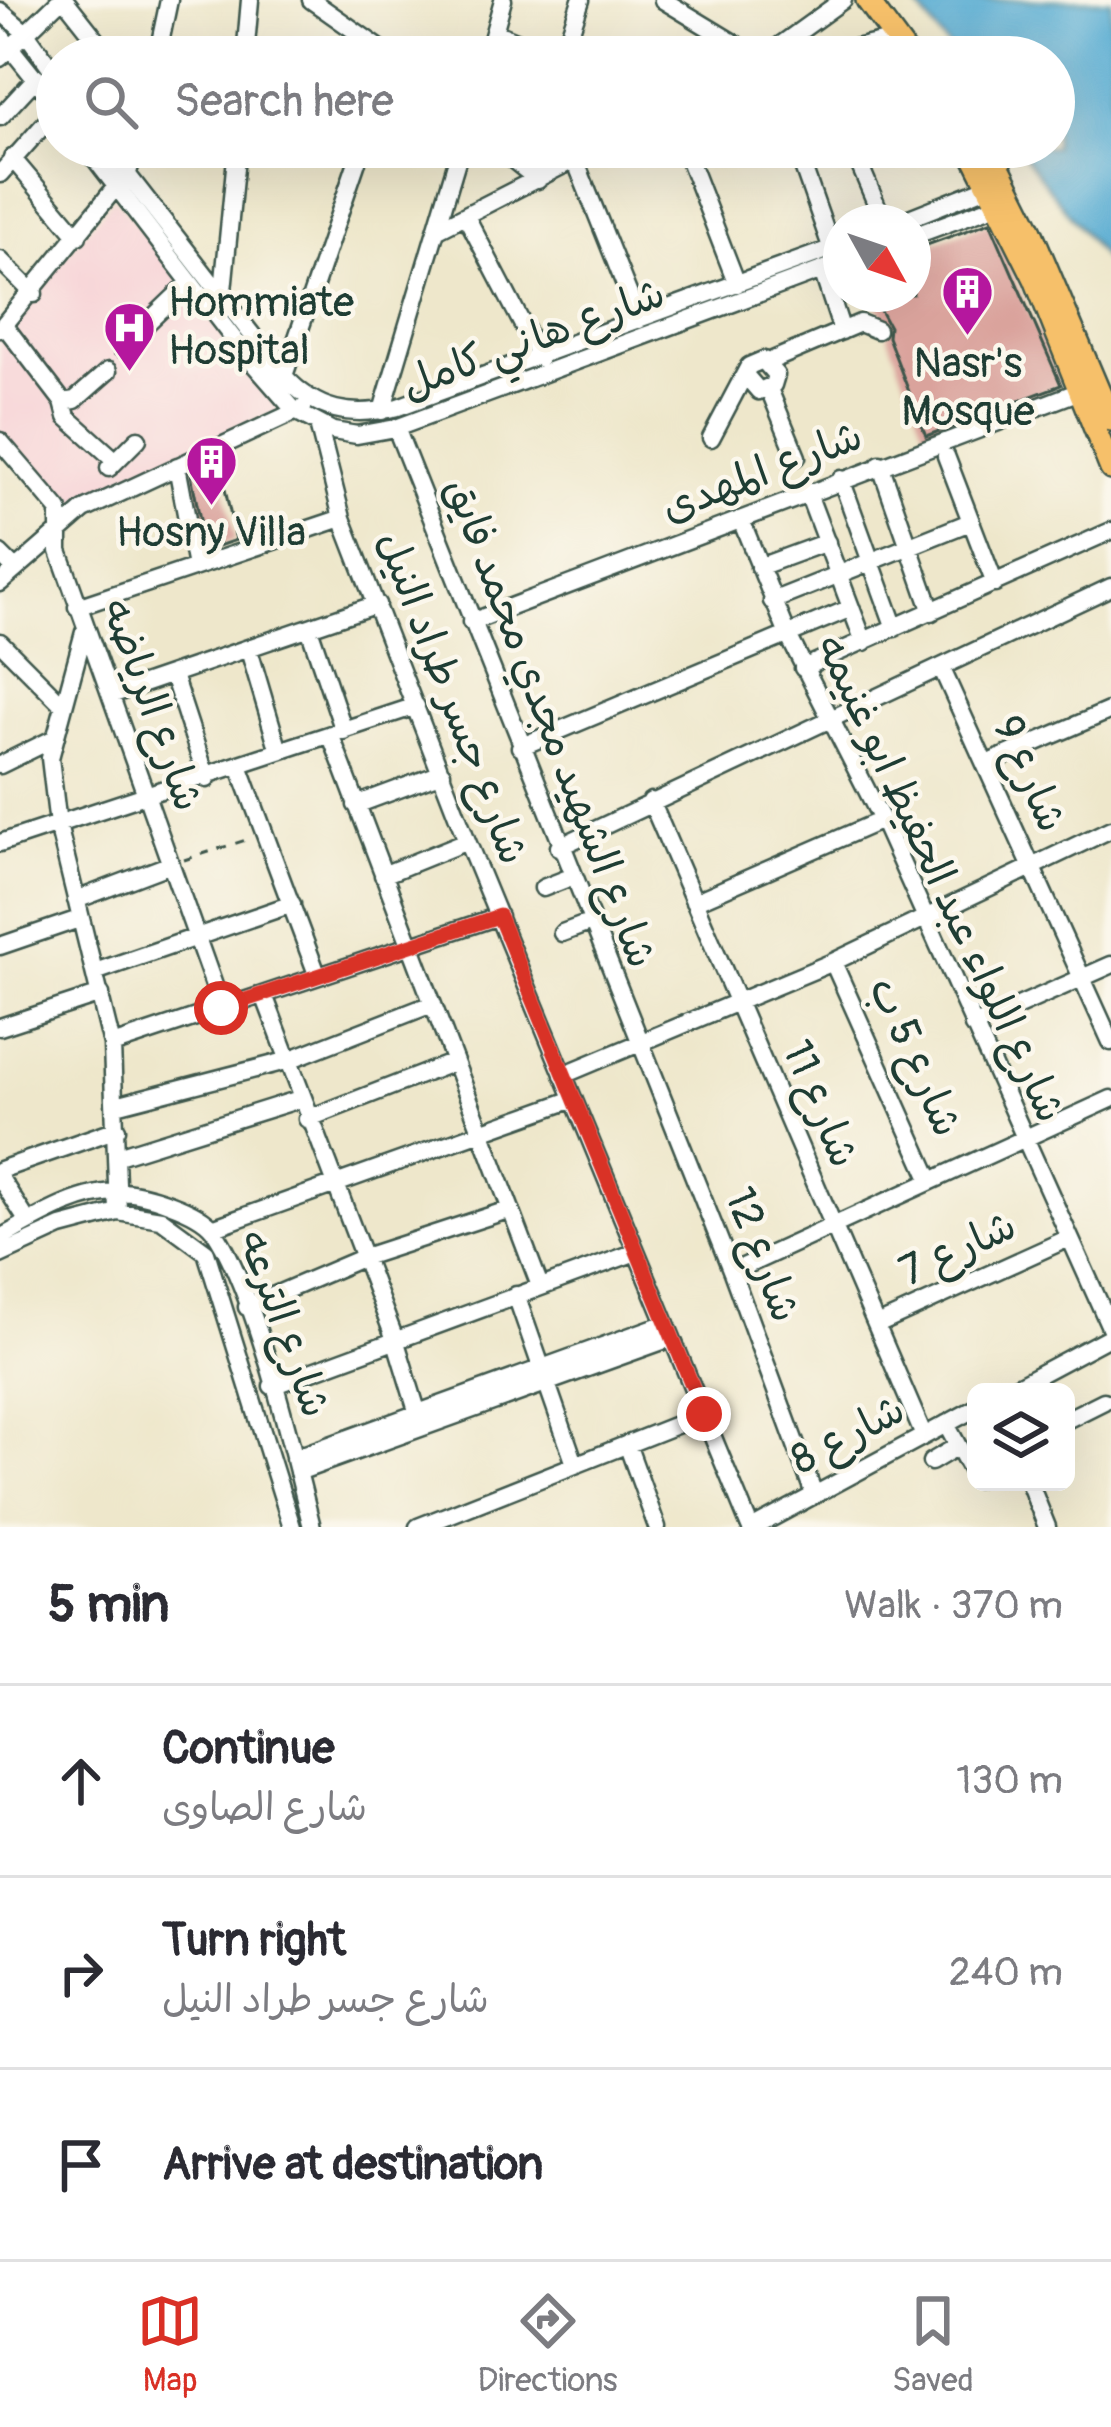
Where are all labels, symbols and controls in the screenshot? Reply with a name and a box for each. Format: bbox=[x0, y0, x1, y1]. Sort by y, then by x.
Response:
search box bbox=[36, 36, 1075, 168]
icon: search bbox=[78, 69, 144, 135]
text: Search here bbox=[174, 74, 394, 130]
north arrow bbox=[823, 204, 931, 312]
building icon: Nasr's Mosque bbox=[940, 264, 996, 338]
street label: شارع هاني كامل bbox=[394, 267, 675, 419]
place label: Hommiate Hospital bbox=[168, 277, 354, 377]
hospital icon: Hommiate Hospital bbox=[101, 299, 157, 373]
place label: Nasr's Mosque bbox=[901, 338, 1035, 438]
street label: شارع المهدى bbox=[654, 410, 870, 536]
building icon: Hosny Villa bbox=[183, 433, 239, 507]
street label: شارع الشهيد مجدي محمد فايق bbox=[430, 471, 667, 976]
place label: Hosny Villa bbox=[116, 507, 306, 559]
street label: شارع جسر طراد النيل bbox=[363, 524, 539, 872]
street label: شارع الرياضه bbox=[88, 592, 214, 819]
street label: شارع اللواء عبد الحفيظ ابو غنيمه bbox=[802, 625, 1076, 1131]
street label: شارع 9 bbox=[979, 708, 1077, 841]
street label: شارع 5 ب bbox=[855, 969, 973, 1146]
route start bbox=[194, 981, 248, 1035]
street label: شارع 11 bbox=[768, 1033, 870, 1176]
street label: شارع 12 bbox=[711, 1180, 811, 1330]
street label: شارع 7 bbox=[892, 1200, 1025, 1300]
street label: شارع الترعه bbox=[224, 1223, 342, 1425]
map controls bbox=[967, 1383, 1075, 1491]
button: layers bbox=[967, 1383, 1075, 1491]
street label: شارع 8 bbox=[782, 1384, 915, 1488]
route end bbox=[677, 1387, 731, 1441]
text: 5 min bbox=[48, 1573, 169, 1637]
text: Walk · 370 m bbox=[844, 1581, 1063, 1630]
text: Continue bbox=[162, 1721, 335, 1777]
icon: ahead bbox=[48, 1748, 114, 1814]
text: 130 m bbox=[956, 1756, 1063, 1805]
text: شارع الصاوى bbox=[162, 1783, 367, 1832]
text: Turn right bbox=[162, 1913, 346, 1969]
icon: right bbox=[48, 1940, 114, 2006]
text: 240 m bbox=[949, 1948, 1063, 1997]
text: شارع جسر طراد النيل bbox=[162, 1975, 489, 2024]
icon: arrive bbox=[48, 2132, 114, 2198]
text: Arrive at destination bbox=[162, 2137, 543, 2193]
tab: Map bbox=[137, 2288, 203, 2401]
tab: Directions bbox=[478, 2288, 618, 2401]
tab: Saved bbox=[892, 2288, 974, 2401]

